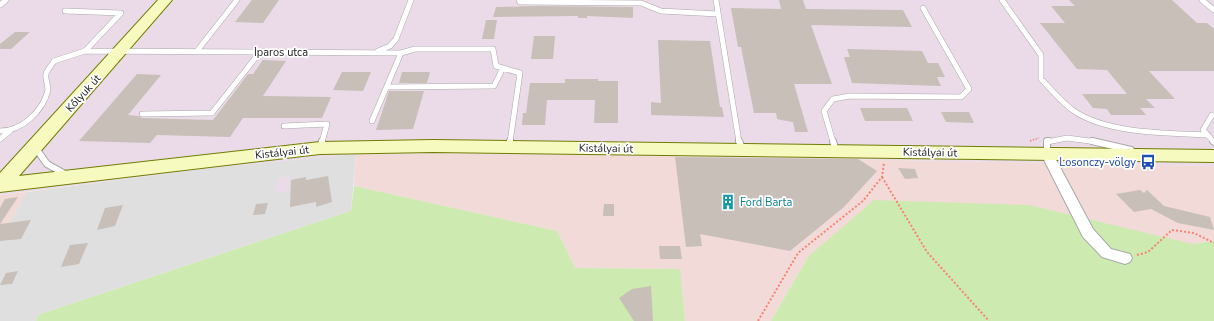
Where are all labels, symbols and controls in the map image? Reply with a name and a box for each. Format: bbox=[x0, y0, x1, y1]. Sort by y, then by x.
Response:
street label: Iparos utca bbox=[254, 45, 308, 60]
street label: Kőlyuk út bbox=[62, 71, 104, 116]
street label: Kistályai út bbox=[579, 141, 633, 156]
street label: Kistályai út bbox=[254, 142, 310, 163]
street label: Kistályai út bbox=[903, 145, 957, 160]
bus stop icon: Losonczy-völgy bbox=[1139, 153, 1157, 171]
place label: Losonczy-völgy bbox=[1059, 155, 1136, 170]
building icon: Ford Barta bbox=[719, 193, 737, 211]
place label: Ford Barta bbox=[740, 195, 792, 210]

